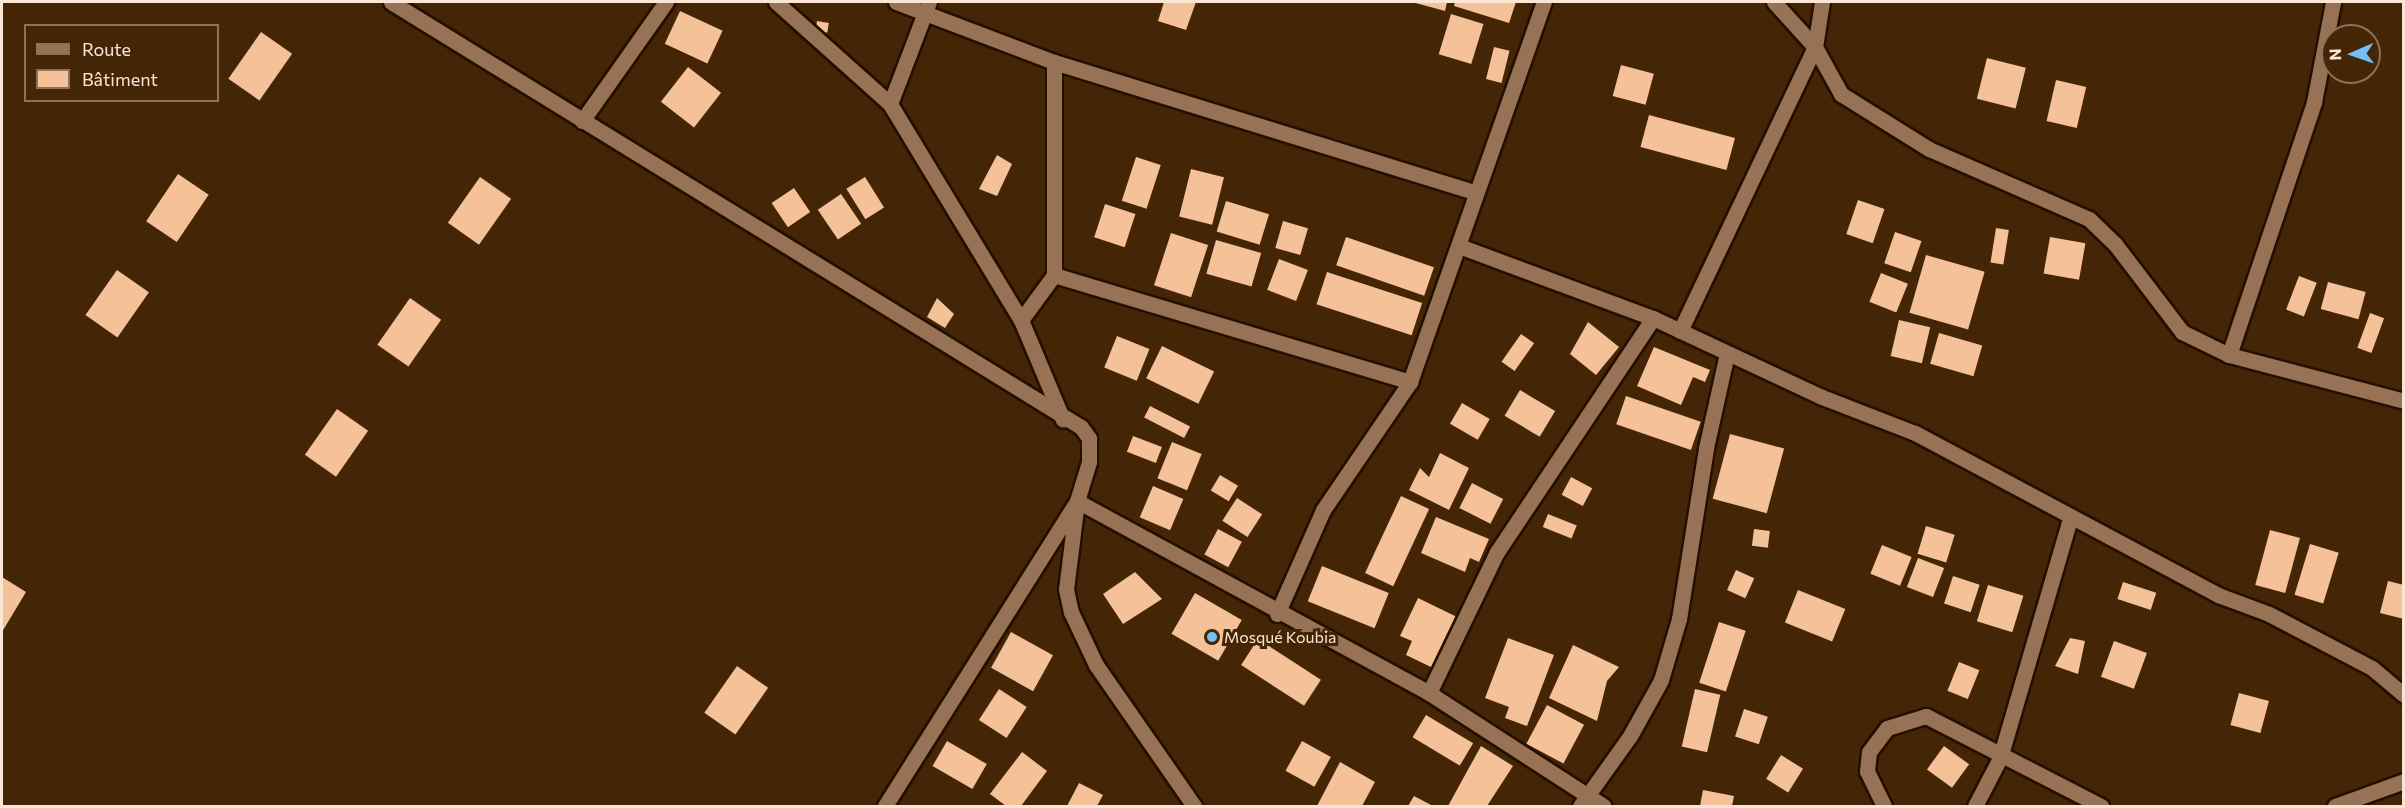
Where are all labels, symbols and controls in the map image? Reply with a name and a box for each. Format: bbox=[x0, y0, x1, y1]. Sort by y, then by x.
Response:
legend bbox=[24, 24, 219, 102]
north arrow bbox=[2321, 24, 2381, 84]
text: Route bbox=[82, 38, 131, 60]
text: N bbox=[2325, 48, 2344, 61]
text: Bâtiment bbox=[82, 68, 158, 90]
place label: Mosqué Koubia bbox=[1224, 627, 1336, 647]
marker: Mosqué Koubia bbox=[1205, 630, 1219, 644]

